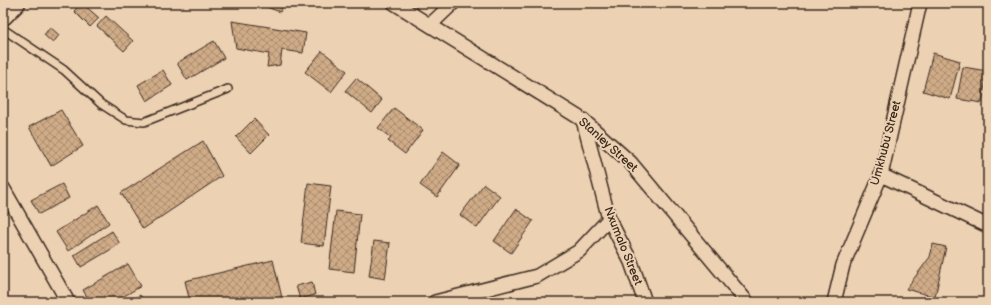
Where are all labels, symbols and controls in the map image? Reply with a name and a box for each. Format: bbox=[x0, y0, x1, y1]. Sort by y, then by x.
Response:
street label: Umkhubu Street bbox=[867, 99, 905, 187]
street label: Stanley Street bbox=[575, 115, 641, 176]
street label: Nxumalo Street bbox=[600, 205, 646, 288]

